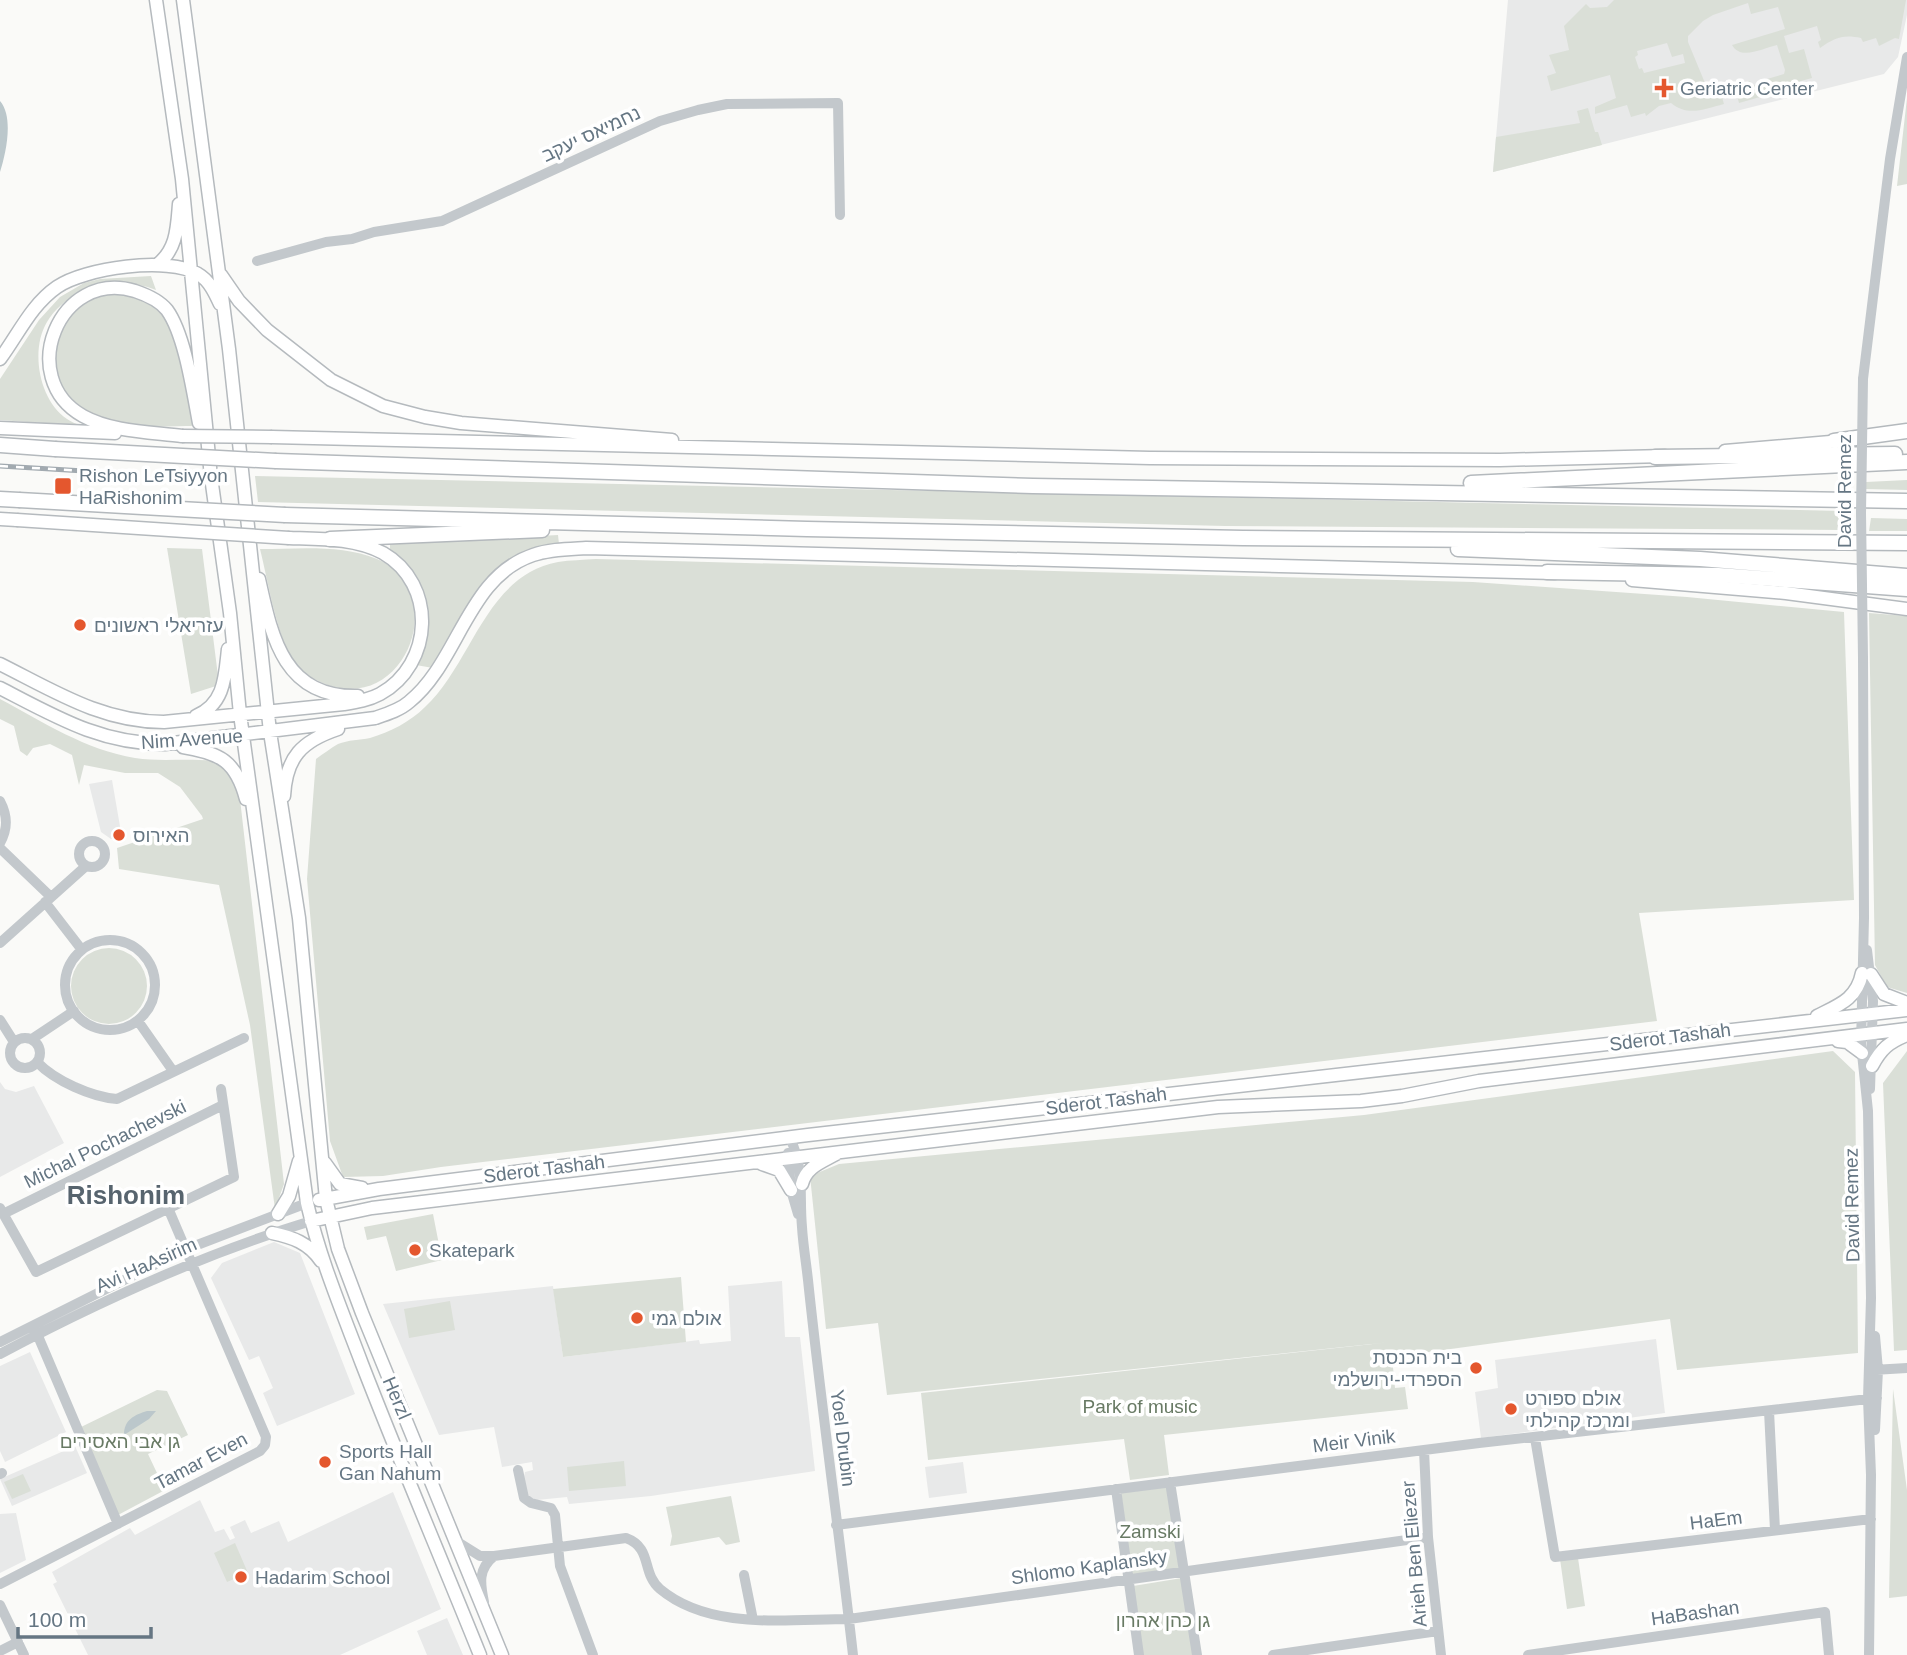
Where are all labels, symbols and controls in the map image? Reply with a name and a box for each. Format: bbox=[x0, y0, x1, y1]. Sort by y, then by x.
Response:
marker: Geriatric Center bbox=[1654, 78, 1674, 98]
place label: Geriatric Center bbox=[1680, 78, 1815, 99]
street label: נחמיאס יעקב bbox=[538, 102, 644, 166]
street label: David Remez bbox=[1834, 434, 1855, 548]
place label: Rishon LeTsiyyon HaRishonim bbox=[79, 465, 228, 508]
marker: Rishon LeTsiyyon HaRishonim bbox=[53, 476, 73, 496]
place label: עזריאלי ראשונים bbox=[94, 615, 223, 636]
marker: עזריאלי ראשונים bbox=[72, 617, 88, 633]
street label: Nim Avenue bbox=[140, 725, 244, 753]
place label: האירוס bbox=[133, 825, 189, 846]
marker: האירוס bbox=[111, 827, 127, 843]
street label: Sderot Tashah bbox=[1608, 1019, 1732, 1055]
street label: Sderot Tashah bbox=[1044, 1083, 1168, 1119]
street label: Michal Pochachevski bbox=[21, 1096, 189, 1192]
street label: David Remez bbox=[1841, 1148, 1863, 1262]
street label: Sderot Tashah bbox=[482, 1151, 606, 1187]
district label: Rishonim bbox=[67, 1180, 185, 1210]
street label: Avi HaAsirim bbox=[92, 1233, 200, 1297]
place label: Skatepark bbox=[429, 1240, 515, 1261]
marker: Skatepark bbox=[407, 1242, 423, 1258]
place label: אולם גמי bbox=[651, 1308, 722, 1329]
marker: אולם גמי bbox=[629, 1310, 645, 1326]
place label: בית הכנסת הספרדי-ירושלמי bbox=[1333, 1347, 1462, 1390]
marker: בית הכנסת הספרדי-ירושלמי bbox=[1468, 1360, 1484, 1376]
street label: Herzl bbox=[379, 1373, 415, 1423]
street label: Yoel Drubin bbox=[827, 1388, 859, 1488]
place label: אולם ספורט ומרכז קהילתי bbox=[1525, 1388, 1630, 1431]
park label: Park of music bbox=[1082, 1396, 1198, 1417]
marker: אולם ספורט ומרכז קהילתי bbox=[1503, 1401, 1519, 1417]
street label: Meir Vinik bbox=[1311, 1425, 1397, 1456]
street label: Tamar Even bbox=[151, 1428, 251, 1494]
park label: גן אבי האסירים bbox=[60, 1431, 180, 1452]
place label: Sports Hall Gan Nahum bbox=[339, 1441, 441, 1484]
marker: Sports Hall Gan Nahum bbox=[317, 1454, 333, 1470]
street label: Arieh Ben Eliezer bbox=[1397, 1479, 1431, 1628]
street label: HaEm bbox=[1689, 1506, 1743, 1534]
park label: Zamski bbox=[1119, 1521, 1181, 1542]
street label: Shlomo Kaplansky bbox=[1010, 1546, 1169, 1588]
place label: Hadarim School bbox=[255, 1567, 390, 1588]
marker: Hadarim School bbox=[233, 1569, 249, 1585]
scale bar bbox=[18, 1596, 150, 1640]
street label: HaBashan bbox=[1650, 1596, 1740, 1630]
text: 100 m bbox=[28, 1608, 86, 1631]
park label: גן כהן אהרון bbox=[1116, 1610, 1210, 1631]

